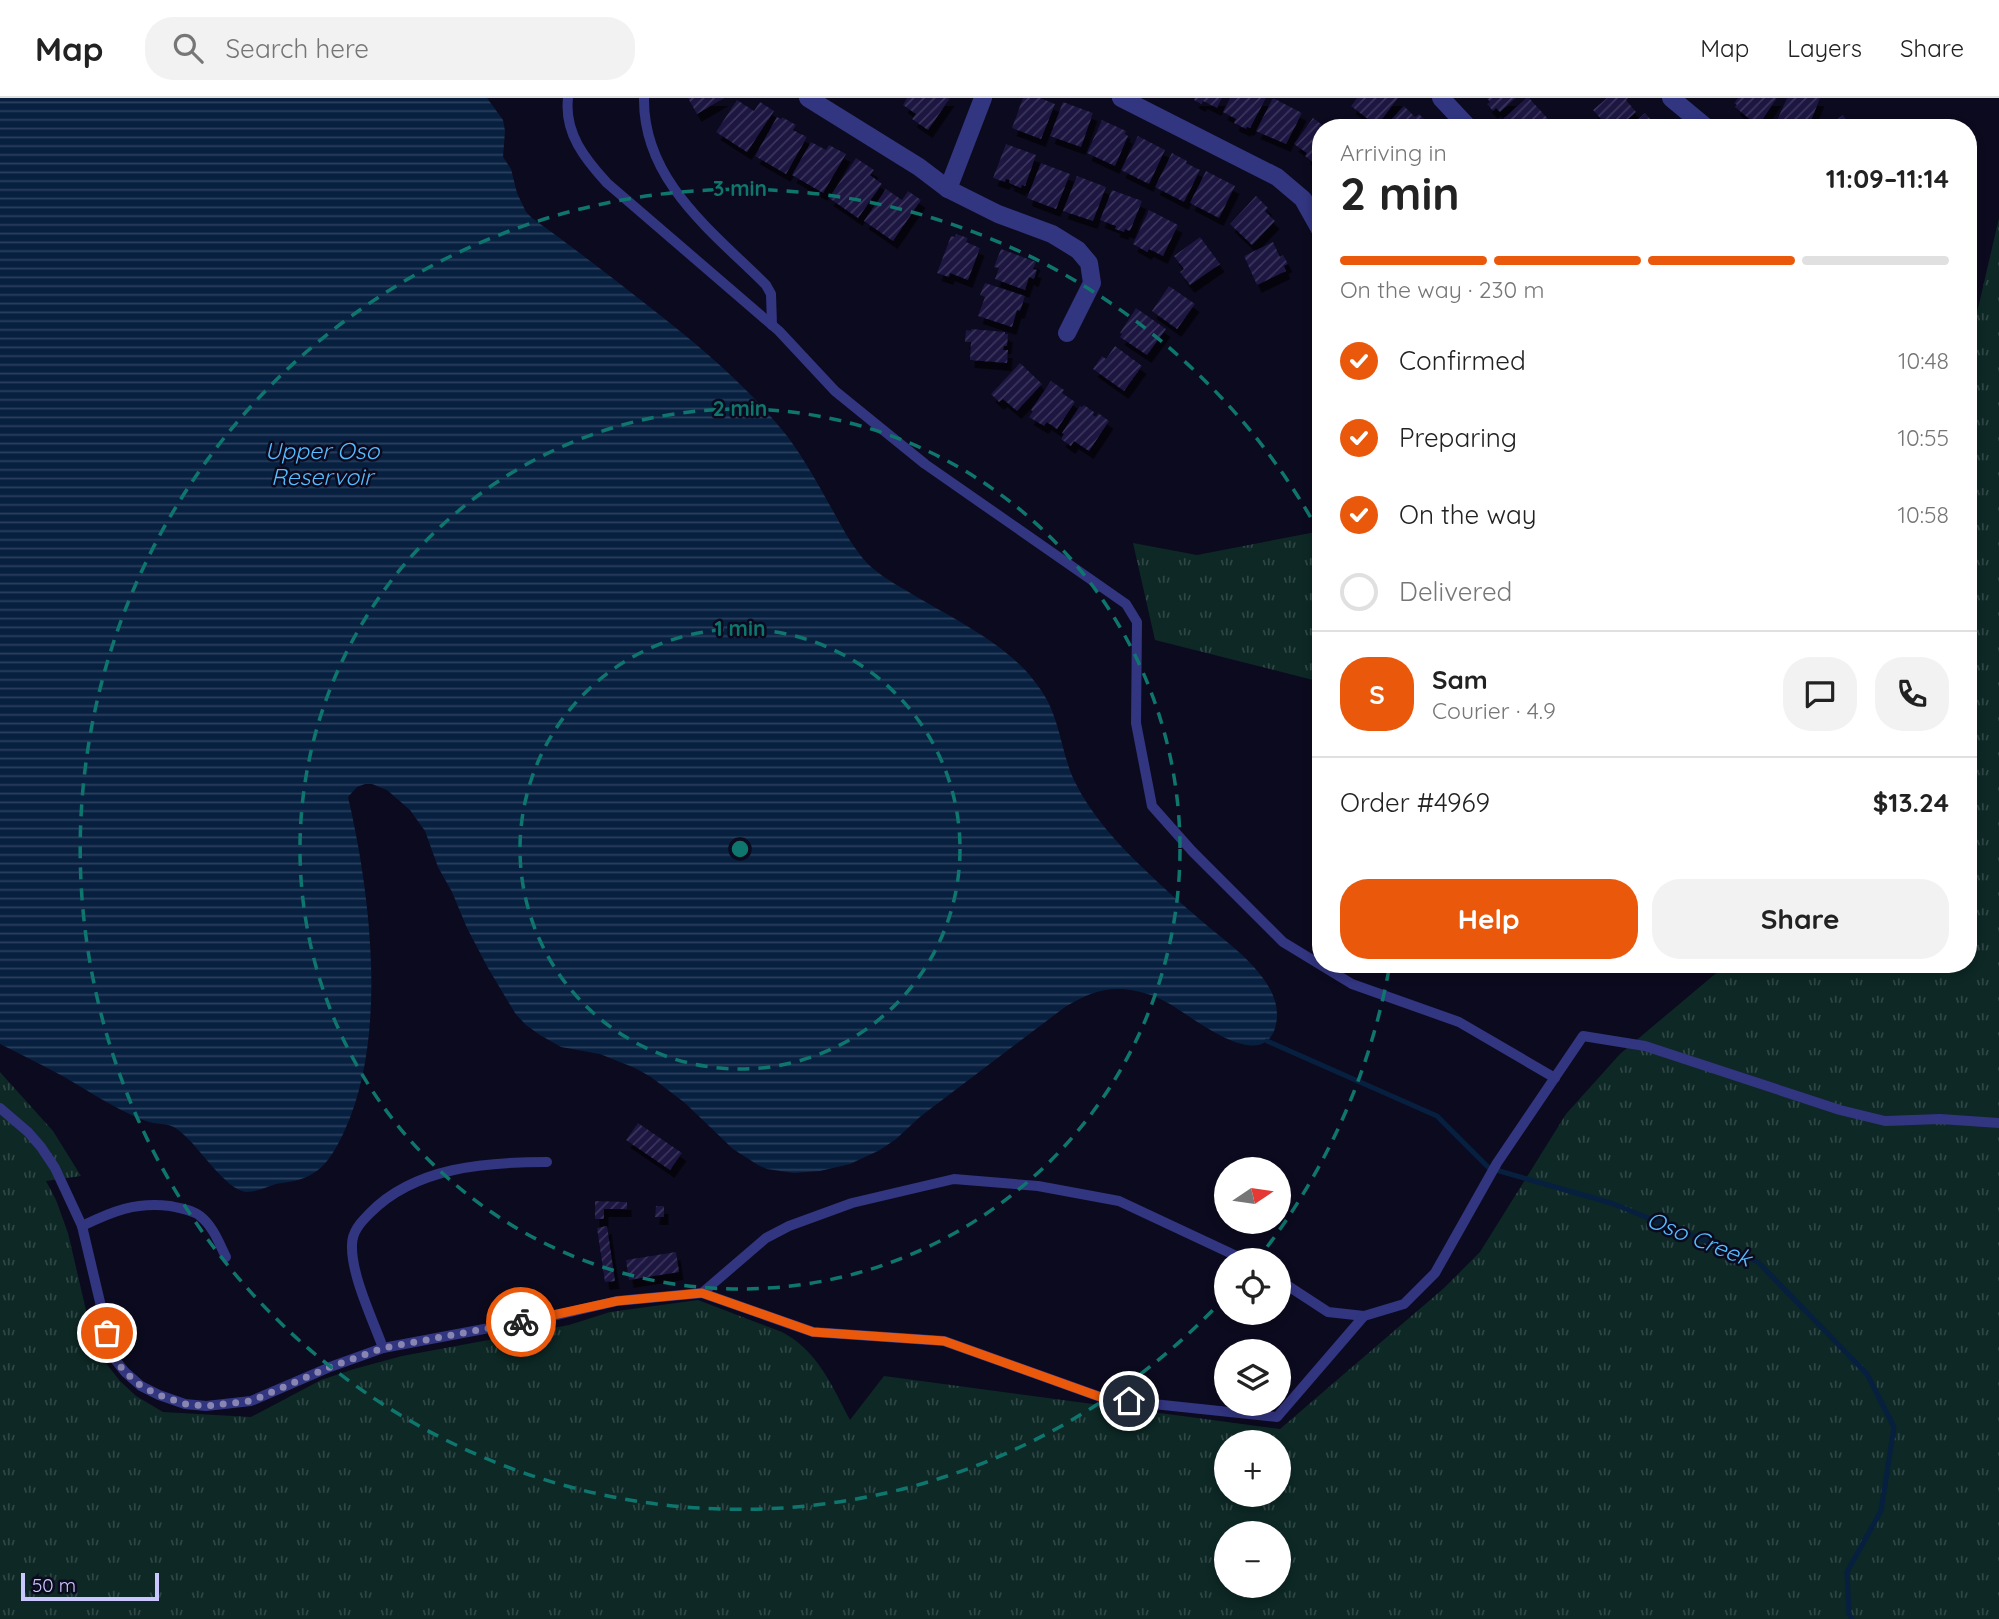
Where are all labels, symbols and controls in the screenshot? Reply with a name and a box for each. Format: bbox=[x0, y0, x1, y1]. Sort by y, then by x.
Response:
search box bbox=[145, 17, 635, 80]
text: Map bbox=[35, 28, 103, 69]
icon: search bbox=[169, 29, 207, 67]
text: Search here bbox=[225, 32, 369, 65]
text: Map bbox=[1700, 33, 1749, 63]
text: Layers bbox=[1787, 33, 1862, 63]
text: Share bbox=[1900, 33, 1964, 63]
text: Arriving in bbox=[1340, 138, 1447, 167]
text: 11:09–11:14 bbox=[1826, 162, 1949, 195]
text: 2 min bbox=[1340, 164, 1460, 222]
text: 3 min bbox=[713, 175, 767, 201]
text: On the way · 230 m bbox=[1340, 275, 1545, 304]
icon: check bbox=[1340, 342, 1378, 380]
text: Confirmed bbox=[1399, 344, 1526, 377]
text: 10:48 bbox=[1898, 346, 1949, 375]
text: 2 min bbox=[713, 395, 767, 421]
icon: check bbox=[1340, 419, 1378, 457]
text: Preparing bbox=[1399, 421, 1517, 454]
text: 10:55 bbox=[1897, 423, 1949, 452]
water label: Upper Oso Reservoir bbox=[265, 436, 380, 491]
icon: check bbox=[1340, 496, 1378, 534]
text: On the way bbox=[1399, 498, 1537, 531]
text: 10:58 bbox=[1898, 500, 1949, 529]
text: Delivered bbox=[1399, 575, 1512, 608]
text: 1 min bbox=[715, 615, 765, 641]
button: chat bbox=[1783, 657, 1857, 731]
button: phone bbox=[1875, 657, 1949, 731]
text: Sam bbox=[1432, 663, 1488, 696]
text: S bbox=[1369, 678, 1385, 711]
text: Courier · 4.9 bbox=[1432, 696, 1556, 725]
text: Order #4969 bbox=[1340, 786, 1490, 819]
text: $13.24 bbox=[1873, 786, 1949, 819]
centre of rings bbox=[728, 837, 752, 861]
button: Help bbox=[1340, 879, 1638, 959]
button: Share bbox=[1652, 879, 1949, 959]
north arrow bbox=[1214, 1157, 1292, 1234]
map controls bbox=[1214, 1157, 1291, 1598]
water label: Oso Creek bbox=[1643, 1204, 1757, 1273]
button: locate bbox=[1214, 1248, 1291, 1325]
courier bbox=[486, 1287, 556, 1357]
pin bbox=[77, 1303, 137, 1363]
icon: bike bbox=[502, 1303, 540, 1341]
icon: bag bbox=[88, 1314, 126, 1352]
button: layers bbox=[1214, 1339, 1291, 1416]
pin bbox=[1099, 1371, 1159, 1431]
icon: home bbox=[1110, 1382, 1148, 1420]
button: + bbox=[1214, 1430, 1291, 1507]
button: − bbox=[1214, 1521, 1291, 1598]
scale bar bbox=[21, 1570, 159, 1602]
text: 50 m bbox=[32, 1573, 76, 1597]

